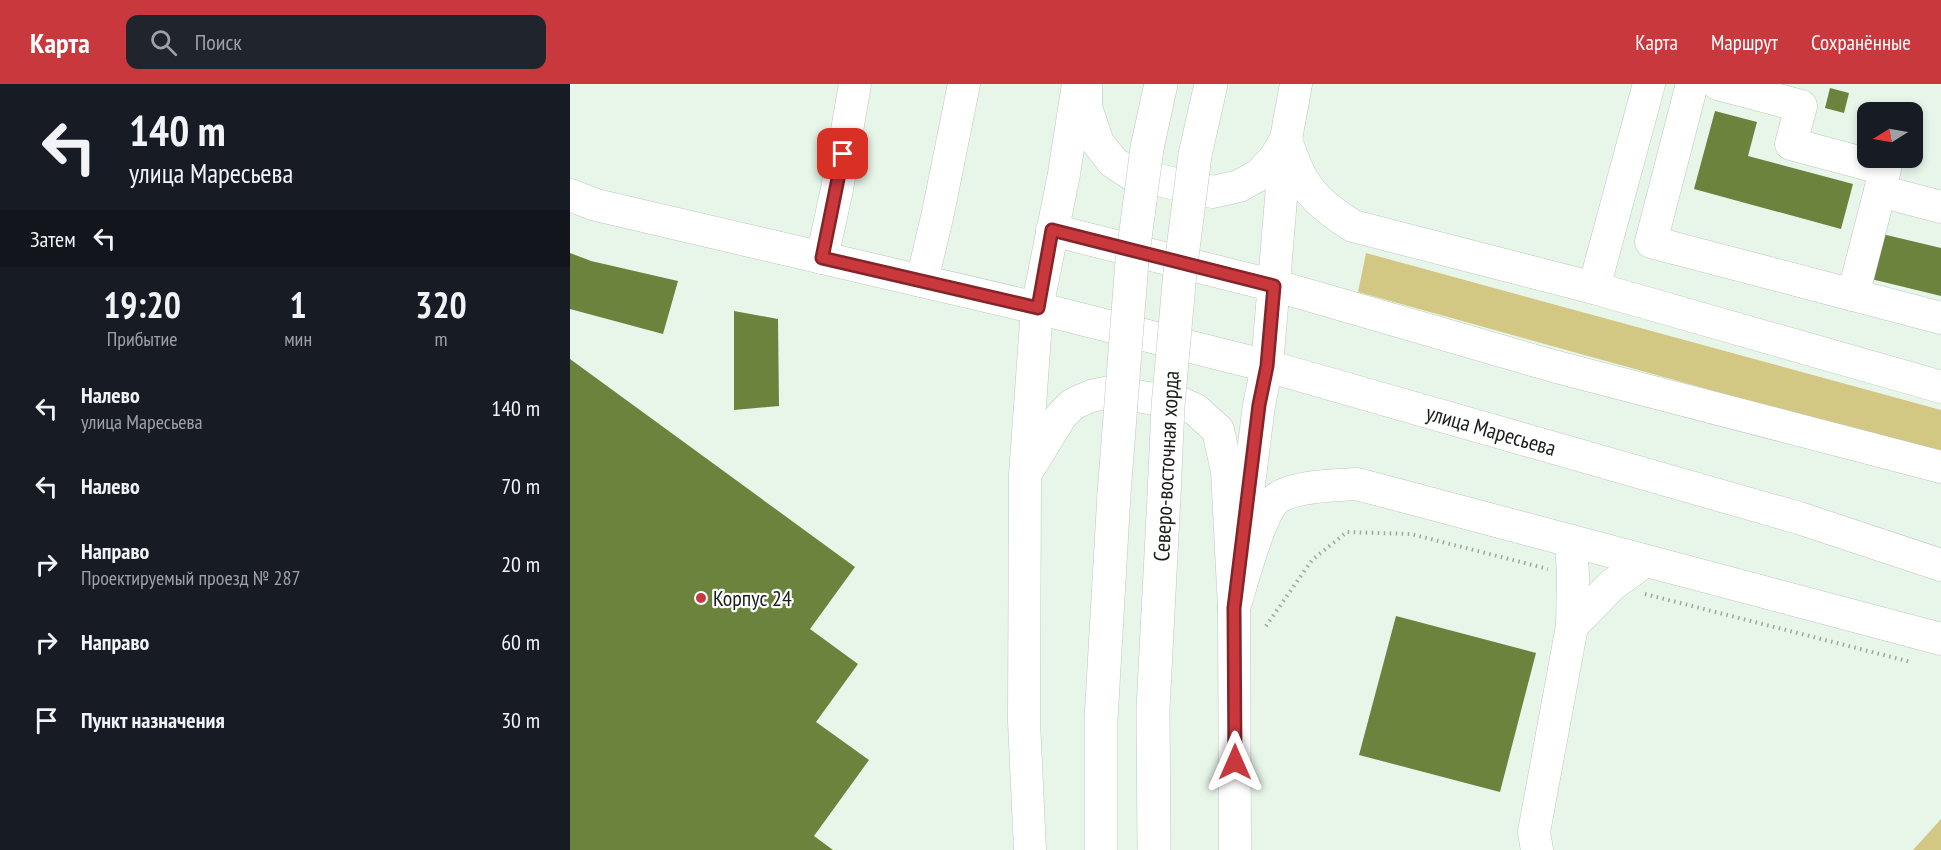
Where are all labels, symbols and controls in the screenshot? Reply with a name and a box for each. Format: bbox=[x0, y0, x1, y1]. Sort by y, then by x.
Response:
search box bbox=[126, 15, 546, 69]
text: Карта bbox=[30, 24, 90, 61]
icon: search bbox=[147, 26, 180, 59]
text: Поиск bbox=[195, 28, 242, 56]
text: Карта bbox=[1635, 29, 1678, 56]
text: Маршрут bbox=[1711, 29, 1778, 56]
text: Сохранённые bbox=[1811, 29, 1911, 56]
north arrow bbox=[1857, 102, 1923, 168]
map controls bbox=[1857, 102, 1923, 168]
text: 140 m bbox=[129, 103, 226, 158]
icon: left bbox=[30, 108, 108, 186]
pin bbox=[817, 128, 868, 179]
icon: arrive bbox=[826, 137, 859, 170]
text: улица Маресьева bbox=[129, 156, 293, 190]
icon: left bbox=[88, 222, 121, 255]
text: Затем bbox=[30, 225, 76, 253]
text: 19:20 bbox=[103, 281, 181, 328]
text: 1 bbox=[290, 281, 307, 328]
text: 320 bbox=[415, 281, 467, 328]
text: Прибытие bbox=[107, 326, 178, 352]
text: мин bbox=[284, 326, 312, 352]
text: m bbox=[435, 326, 448, 352]
street label: Северо-восточная хорда bbox=[1147, 370, 1185, 562]
text: Налево bbox=[81, 381, 140, 409]
icon: left bbox=[30, 392, 63, 425]
text: 140 m bbox=[491, 394, 540, 422]
street label: улица Маресьева bbox=[1423, 398, 1559, 462]
text: улица Маресьева bbox=[81, 409, 203, 435]
icon: left bbox=[30, 470, 63, 503]
text: Налево bbox=[81, 472, 140, 500]
text: 70 m bbox=[501, 472, 540, 500]
text: Направо bbox=[81, 537, 149, 565]
icon: right bbox=[30, 548, 63, 581]
text: 20 m bbox=[501, 550, 540, 578]
text: Проектируемый проезд № 287 bbox=[81, 565, 300, 591]
place label: Корпус 24 bbox=[713, 584, 792, 612]
marker: Корпус 24 bbox=[694, 591, 708, 605]
icon: right bbox=[30, 626, 63, 659]
text: Направо bbox=[81, 628, 149, 656]
text: 60 m bbox=[501, 628, 540, 656]
icon: arrive bbox=[30, 704, 63, 737]
text: Пункт назначения bbox=[81, 706, 225, 734]
text: 30 m bbox=[501, 706, 540, 734]
position arrow bbox=[1203, 730, 1267, 794]

